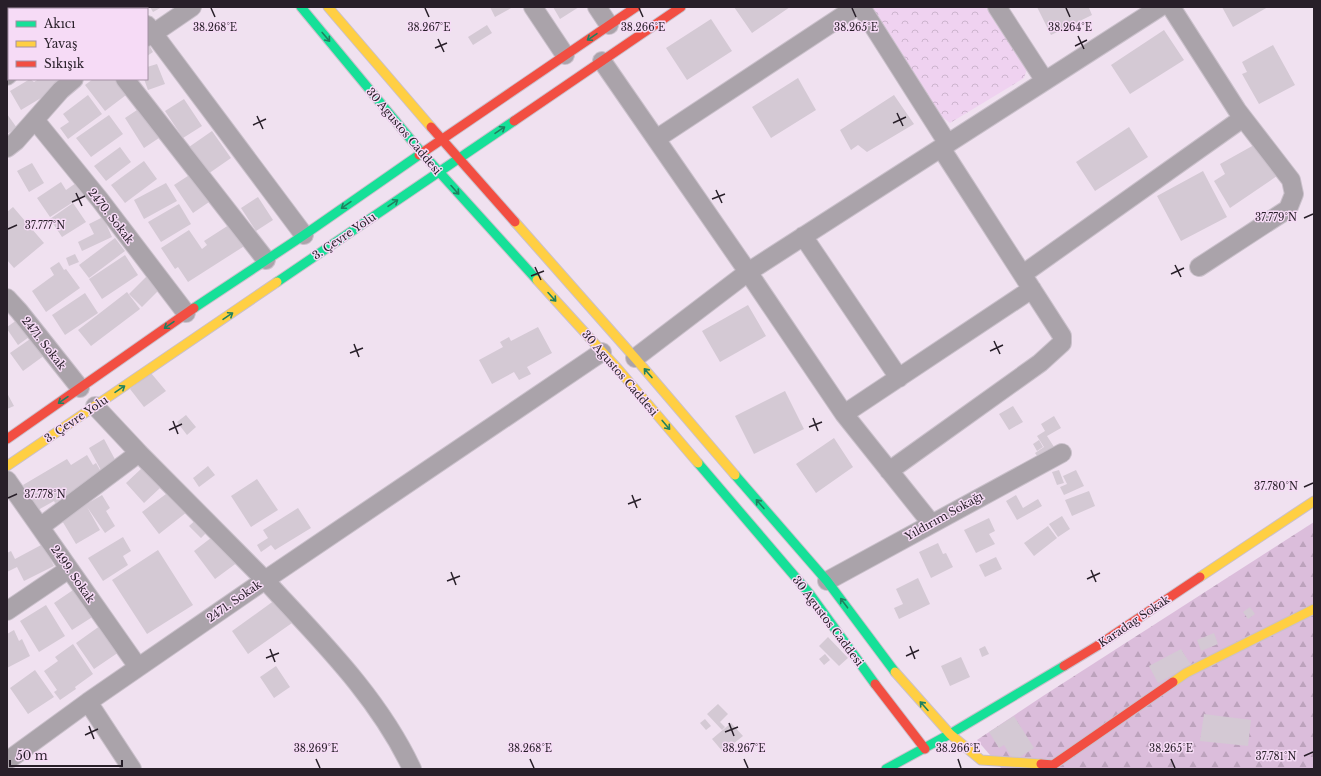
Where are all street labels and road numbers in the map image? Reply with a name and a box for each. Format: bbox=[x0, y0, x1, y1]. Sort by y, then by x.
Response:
street label: 30 Agustos Caddesi bbox=[364, 85, 445, 177]
street label: 2470. Sokak bbox=[85, 186, 137, 247]
street label: 3. Çevre Yolu bbox=[309, 209, 379, 262]
street label: 2471. Sokak bbox=[19, 314, 69, 373]
street label: 30 Agustos Caddesi bbox=[579, 327, 661, 419]
street label: 3. Çevre Yolu bbox=[41, 392, 111, 445]
street label: Yıldırım Sokağı bbox=[902, 489, 986, 544]
street label: 2499. Sokak bbox=[48, 543, 98, 606]
street label: 30 Agustos Caddesi bbox=[790, 573, 867, 669]
street label: 2471. Sokak bbox=[204, 577, 264, 625]
street label: Karadag Sokak bbox=[1096, 592, 1173, 650]

